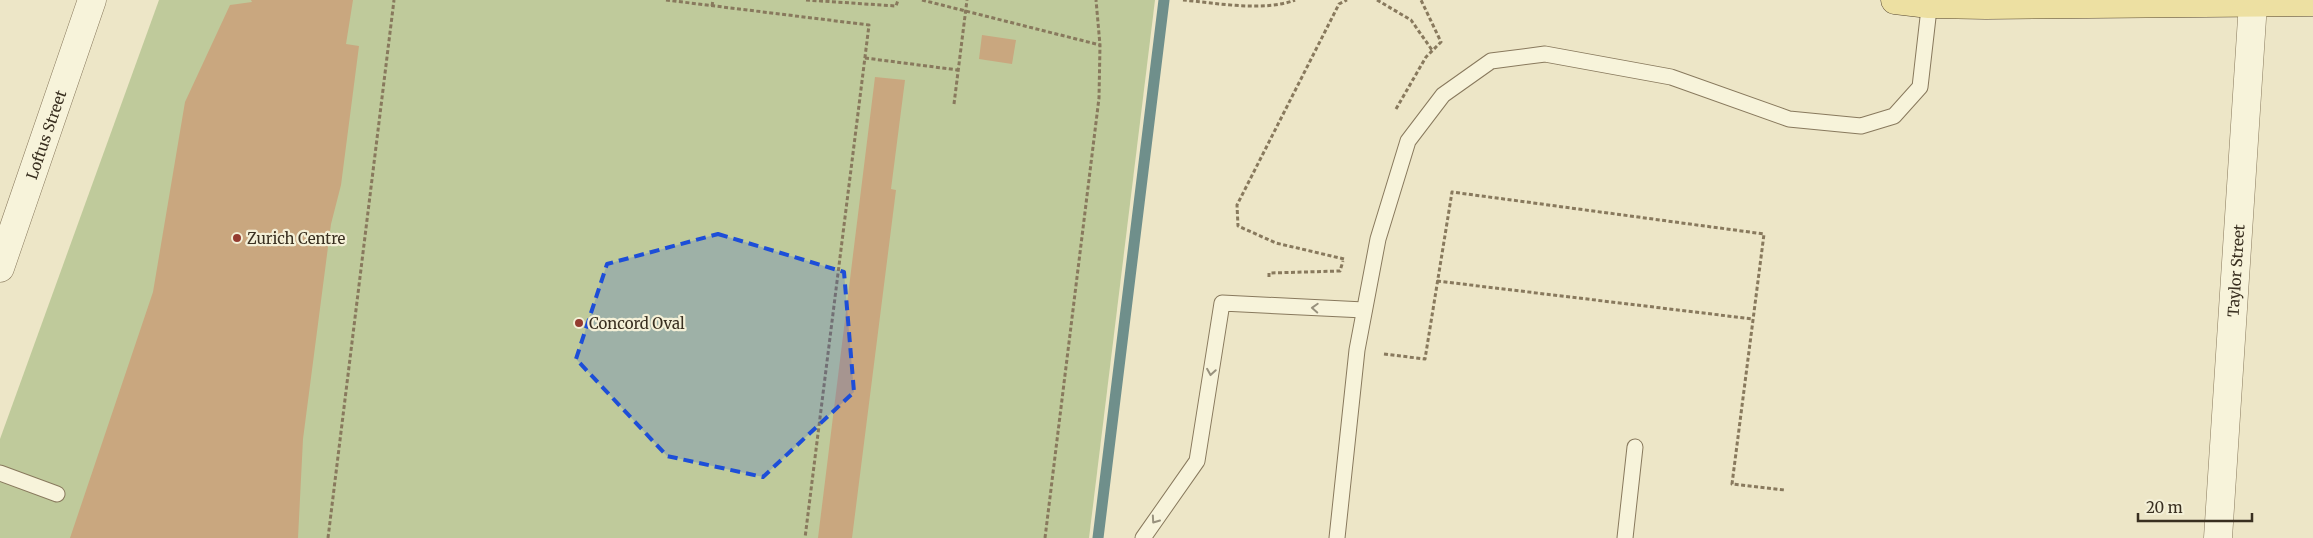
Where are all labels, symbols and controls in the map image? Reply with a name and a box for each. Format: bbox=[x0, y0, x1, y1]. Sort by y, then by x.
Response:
street label: Loftus Street bbox=[22, 87, 70, 182]
street label: Taylor Street bbox=[2223, 223, 2248, 318]
place label: Zurich Centre bbox=[247, 229, 346, 248]
marker: Zurich Centre bbox=[231, 232, 243, 244]
one-way arrow bbox=[1311, 302, 1319, 313]
place label: Concord Oval bbox=[589, 314, 685, 333]
marker: Concord Oval bbox=[573, 317, 585, 329]
one-way arrow bbox=[1207, 368, 1217, 377]
scale bar bbox=[2138, 490, 2252, 522]
text: 20 m bbox=[2146, 498, 2183, 517]
one-way arrow bbox=[1152, 514, 1161, 524]

